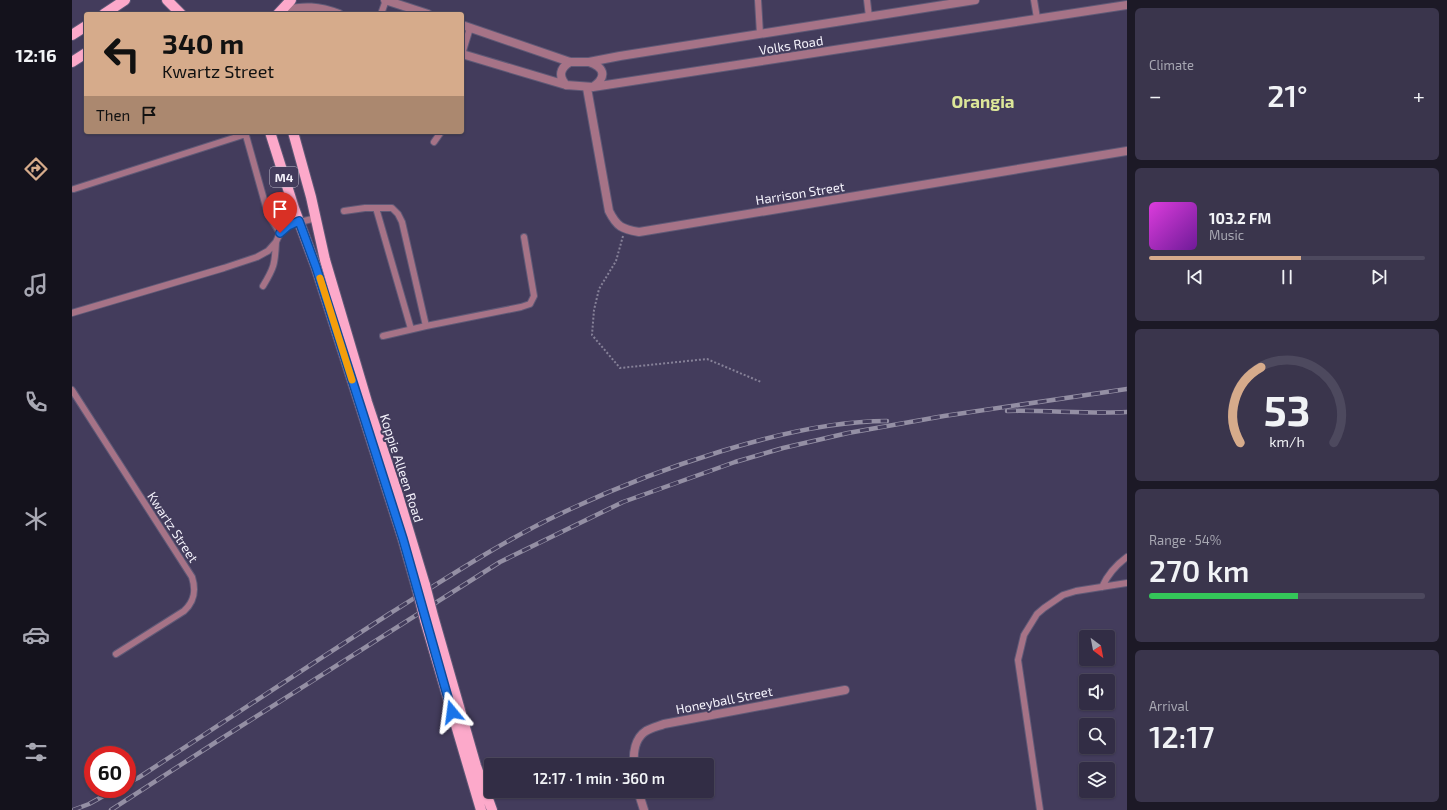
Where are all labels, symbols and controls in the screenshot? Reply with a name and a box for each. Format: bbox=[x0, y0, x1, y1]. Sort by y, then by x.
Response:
text: 340 m bbox=[162, 26, 244, 60]
icon: left bbox=[96, 28, 148, 80]
street label: Volks Road bbox=[758, 32, 824, 58]
text: 12:16 bbox=[15, 44, 57, 66]
text: Climate bbox=[1149, 57, 1194, 73]
text: Kwartz Street bbox=[162, 60, 274, 82]
text: 21° bbox=[1267, 77, 1308, 113]
text: − bbox=[1149, 82, 1162, 108]
text: + bbox=[1413, 82, 1425, 108]
district label: Orangia bbox=[951, 91, 1015, 111]
icon: arrive bbox=[138, 104, 160, 126]
text: Then bbox=[96, 106, 130, 124]
icon: directions bbox=[22, 155, 50, 183]
road number: M4 bbox=[270, 167, 298, 187]
street label: Harrison Street bbox=[754, 178, 846, 208]
pin bbox=[263, 192, 297, 233]
icon: arrive bbox=[269, 198, 291, 220]
text: 103.2 FM bbox=[1209, 209, 1271, 227]
text: Music bbox=[1209, 227, 1244, 243]
icon: previous bbox=[1184, 266, 1206, 288]
icon: pause bbox=[1276, 266, 1298, 288]
icon: next bbox=[1368, 266, 1390, 288]
icon: music bbox=[22, 271, 50, 299]
text: 53 bbox=[1264, 384, 1310, 434]
icon: phone bbox=[22, 388, 50, 416]
street label: Koppie Alleen Road bbox=[377, 412, 427, 524]
text: km/h bbox=[1269, 433, 1305, 450]
street label: Kwartz Street bbox=[144, 489, 202, 565]
icon: climate bbox=[22, 505, 50, 533]
text: Range · 54% bbox=[1149, 532, 1221, 548]
text: 270 km bbox=[1149, 552, 1249, 588]
icon: car bbox=[22, 621, 50, 649]
north arrow bbox=[1079, 630, 1115, 666]
map controls bbox=[1079, 630, 1115, 798]
button: sound bbox=[1079, 674, 1115, 710]
street label: Honeyball Street bbox=[674, 683, 774, 717]
position arrow bbox=[431, 691, 473, 733]
text: Arrival bbox=[1149, 698, 1189, 714]
button: search bbox=[1079, 718, 1115, 754]
text: 12:17 bbox=[1149, 718, 1214, 754]
icon: filters bbox=[22, 738, 50, 766]
speed limit sign: 60 bbox=[84, 746, 136, 798]
button: layers bbox=[1079, 762, 1115, 798]
text: 12:17 · 1 min · 360 m bbox=[533, 769, 665, 787]

